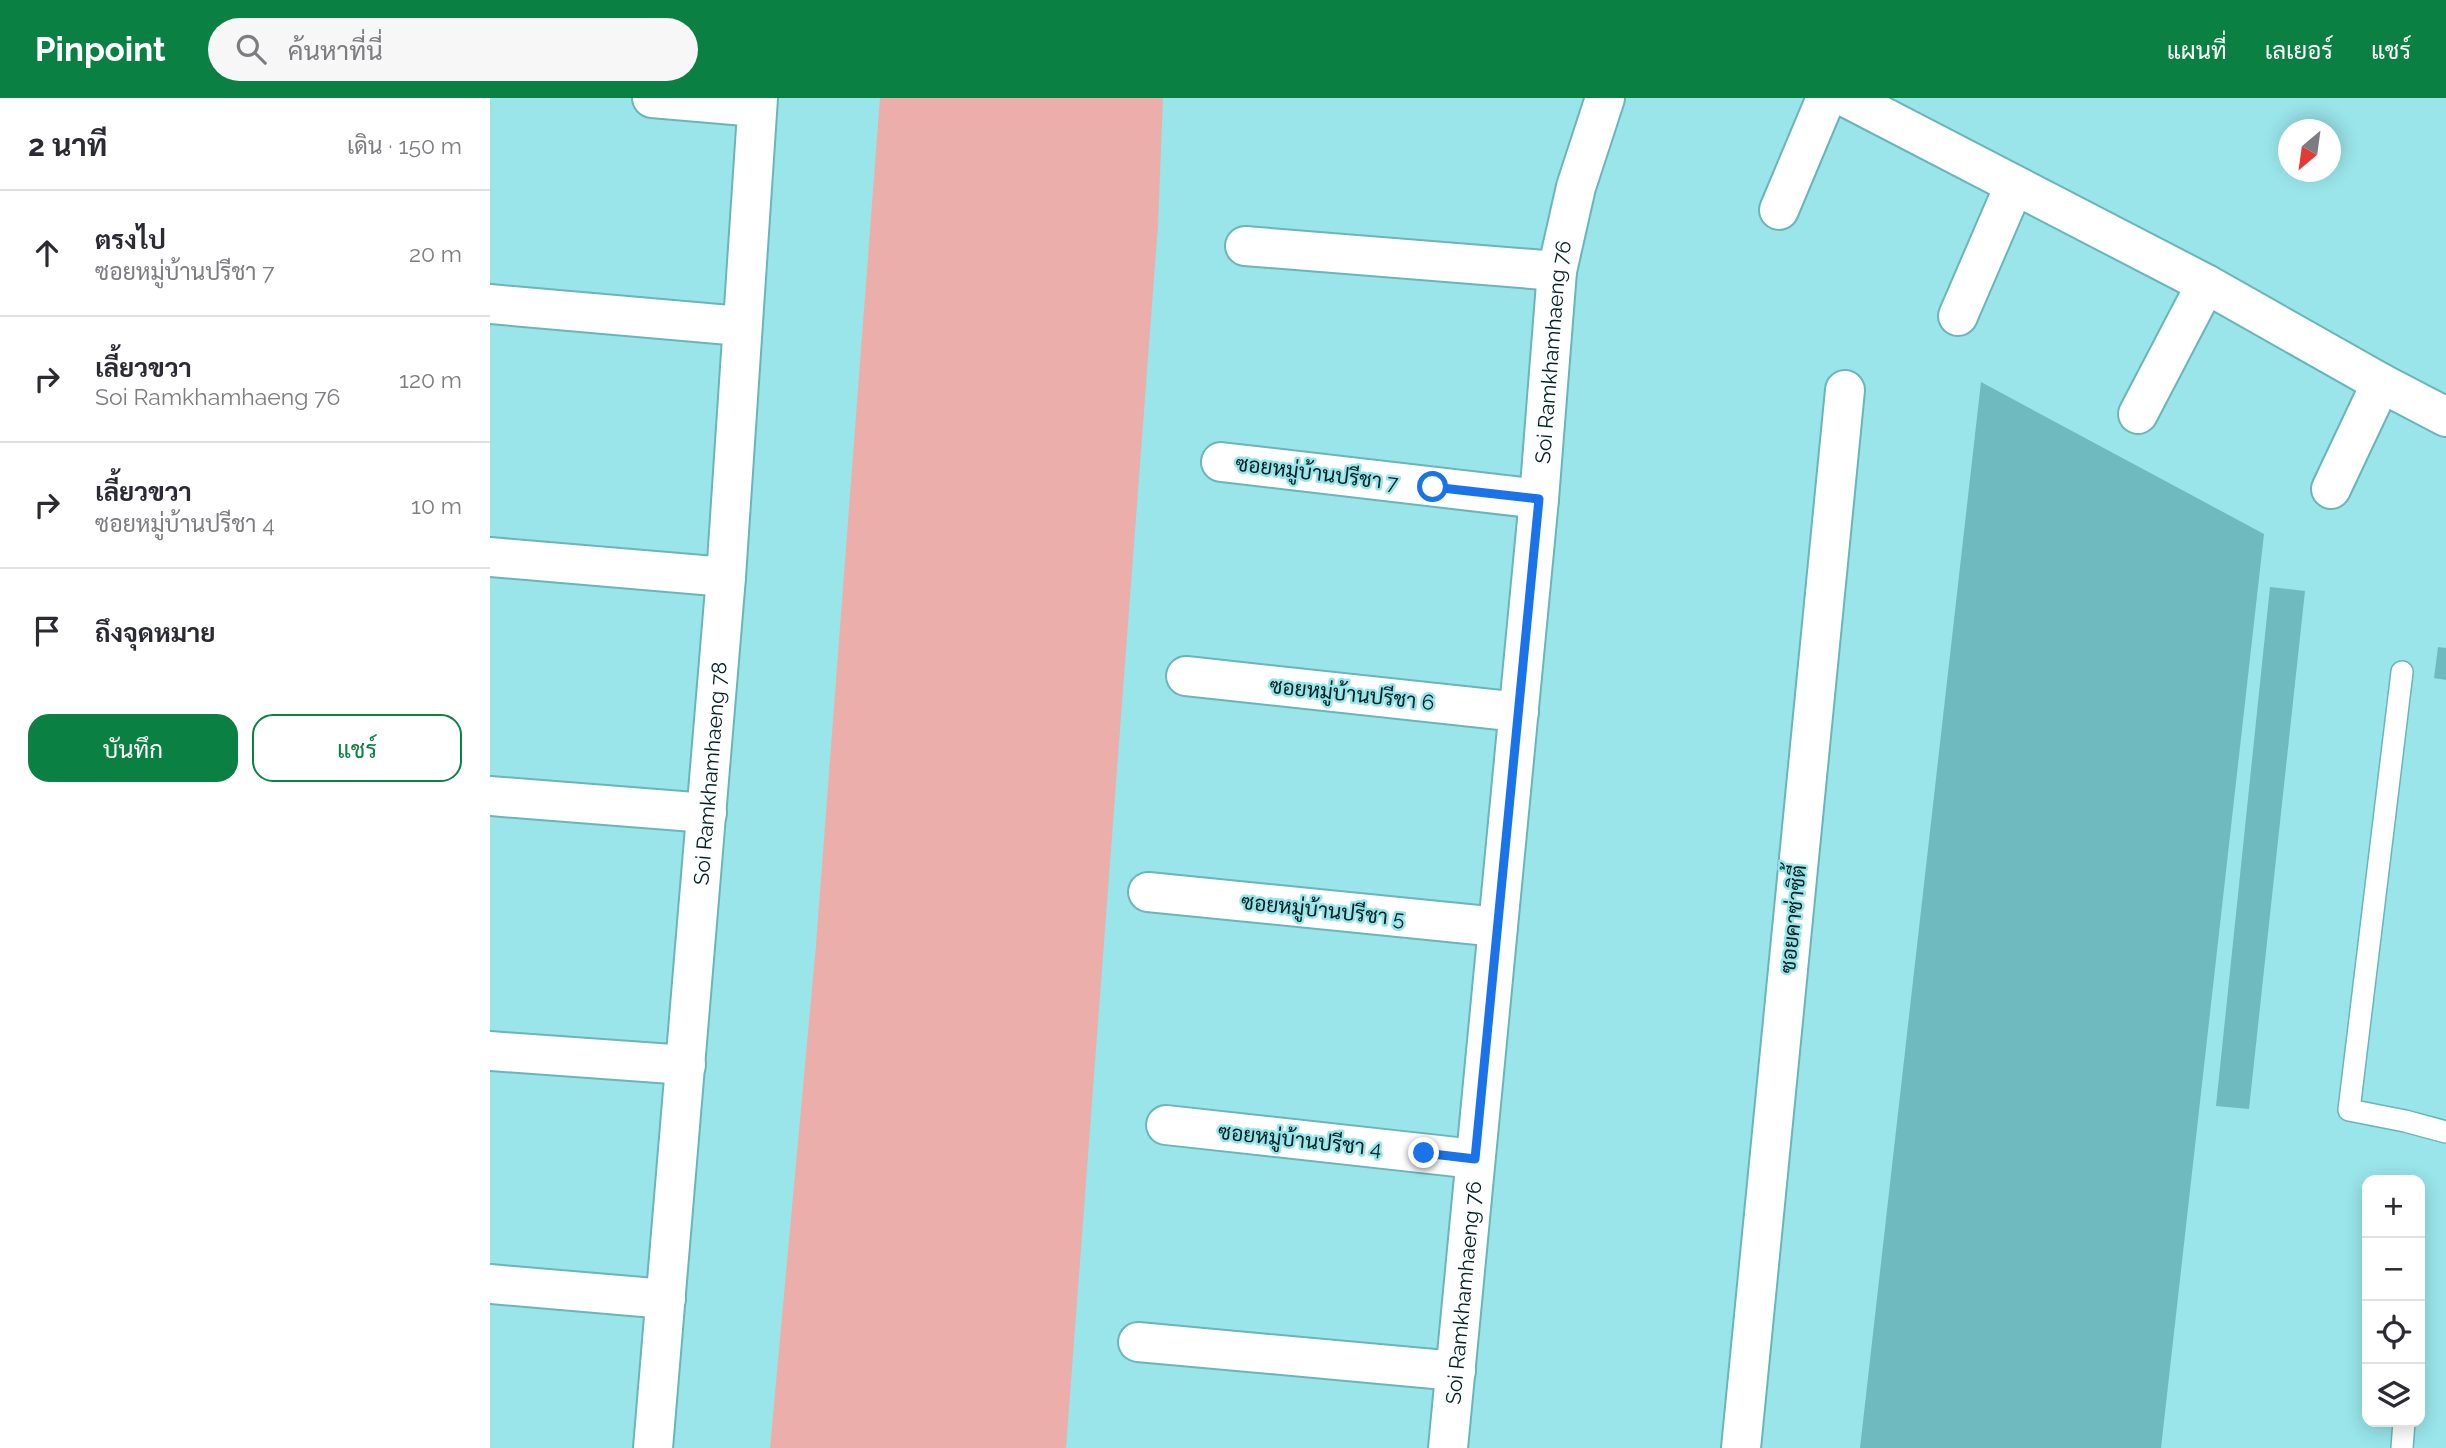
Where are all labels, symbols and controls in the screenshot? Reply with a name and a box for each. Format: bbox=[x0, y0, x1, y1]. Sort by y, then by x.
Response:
search box bbox=[208, 18, 698, 81]
text: Pinpoint bbox=[35, 30, 166, 69]
icon: search bbox=[232, 30, 270, 68]
text: ค้นหาที่นี่ bbox=[288, 36, 383, 66]
text: แผนที่ bbox=[2167, 36, 2227, 65]
text: เลเยอร์ bbox=[2265, 36, 2333, 65]
text: แชร์ bbox=[2371, 36, 2411, 65]
north arrow bbox=[2278, 119, 2341, 182]
text: 2 นาที bbox=[28, 128, 107, 163]
text: เดิน · 150 m bbox=[347, 132, 462, 159]
text: ตรงไป bbox=[95, 225, 166, 255]
icon: ahead bbox=[28, 234, 66, 272]
street label: Soi Ramkhamhaeng 76 bbox=[1529, 238, 1576, 465]
text: 20 m bbox=[409, 240, 462, 267]
text: ซอยหมู่บ้านปรีชา 7 bbox=[95, 258, 275, 285]
text: เลี้ยวขวา bbox=[95, 353, 192, 383]
icon: right bbox=[28, 360, 66, 398]
text: 120 m bbox=[399, 366, 462, 393]
text: Soi Ramkhamhaeng 76 bbox=[95, 383, 340, 410]
street label: ซอยหมู่บ้านปรีชา 7 bbox=[1234, 451, 1401, 498]
route start bbox=[1417, 471, 1448, 502]
text: เลี้ยวขวา bbox=[95, 477, 192, 507]
icon: right bbox=[28, 486, 66, 524]
text: 10 m bbox=[411, 492, 462, 519]
text: ซอยหมู่บ้านปรีชา 4 bbox=[95, 510, 275, 537]
icon: arrive bbox=[28, 612, 66, 650]
text: ถึงจุดหมาย bbox=[95, 618, 216, 648]
street label: Soi Ramkhamhaeng 78 bbox=[688, 661, 731, 886]
street label: ซอยหมู่บ้านปรีชา 6 bbox=[1268, 673, 1436, 718]
button: บันทึก bbox=[28, 714, 238, 782]
button: แชร์ bbox=[252, 714, 462, 782]
street label: ซอยคาซ่าซิตี้ bbox=[1768, 862, 1811, 974]
street label: ซอยหมู่บ้านปรีชา 5 bbox=[1240, 889, 1406, 934]
street label: ซอยหมู่บ้านปรีชา 4 bbox=[1217, 1119, 1383, 1164]
route end bbox=[1408, 1137, 1439, 1168]
map controls bbox=[2362, 1175, 2425, 1427]
button: + bbox=[2362, 1175, 2425, 1238]
street label: Soi Ramkhamhaeng 76 bbox=[1440, 1180, 1486, 1406]
button: − bbox=[2362, 1238, 2425, 1301]
button: locate bbox=[2362, 1301, 2425, 1364]
button: layers bbox=[2362, 1364, 2425, 1427]

